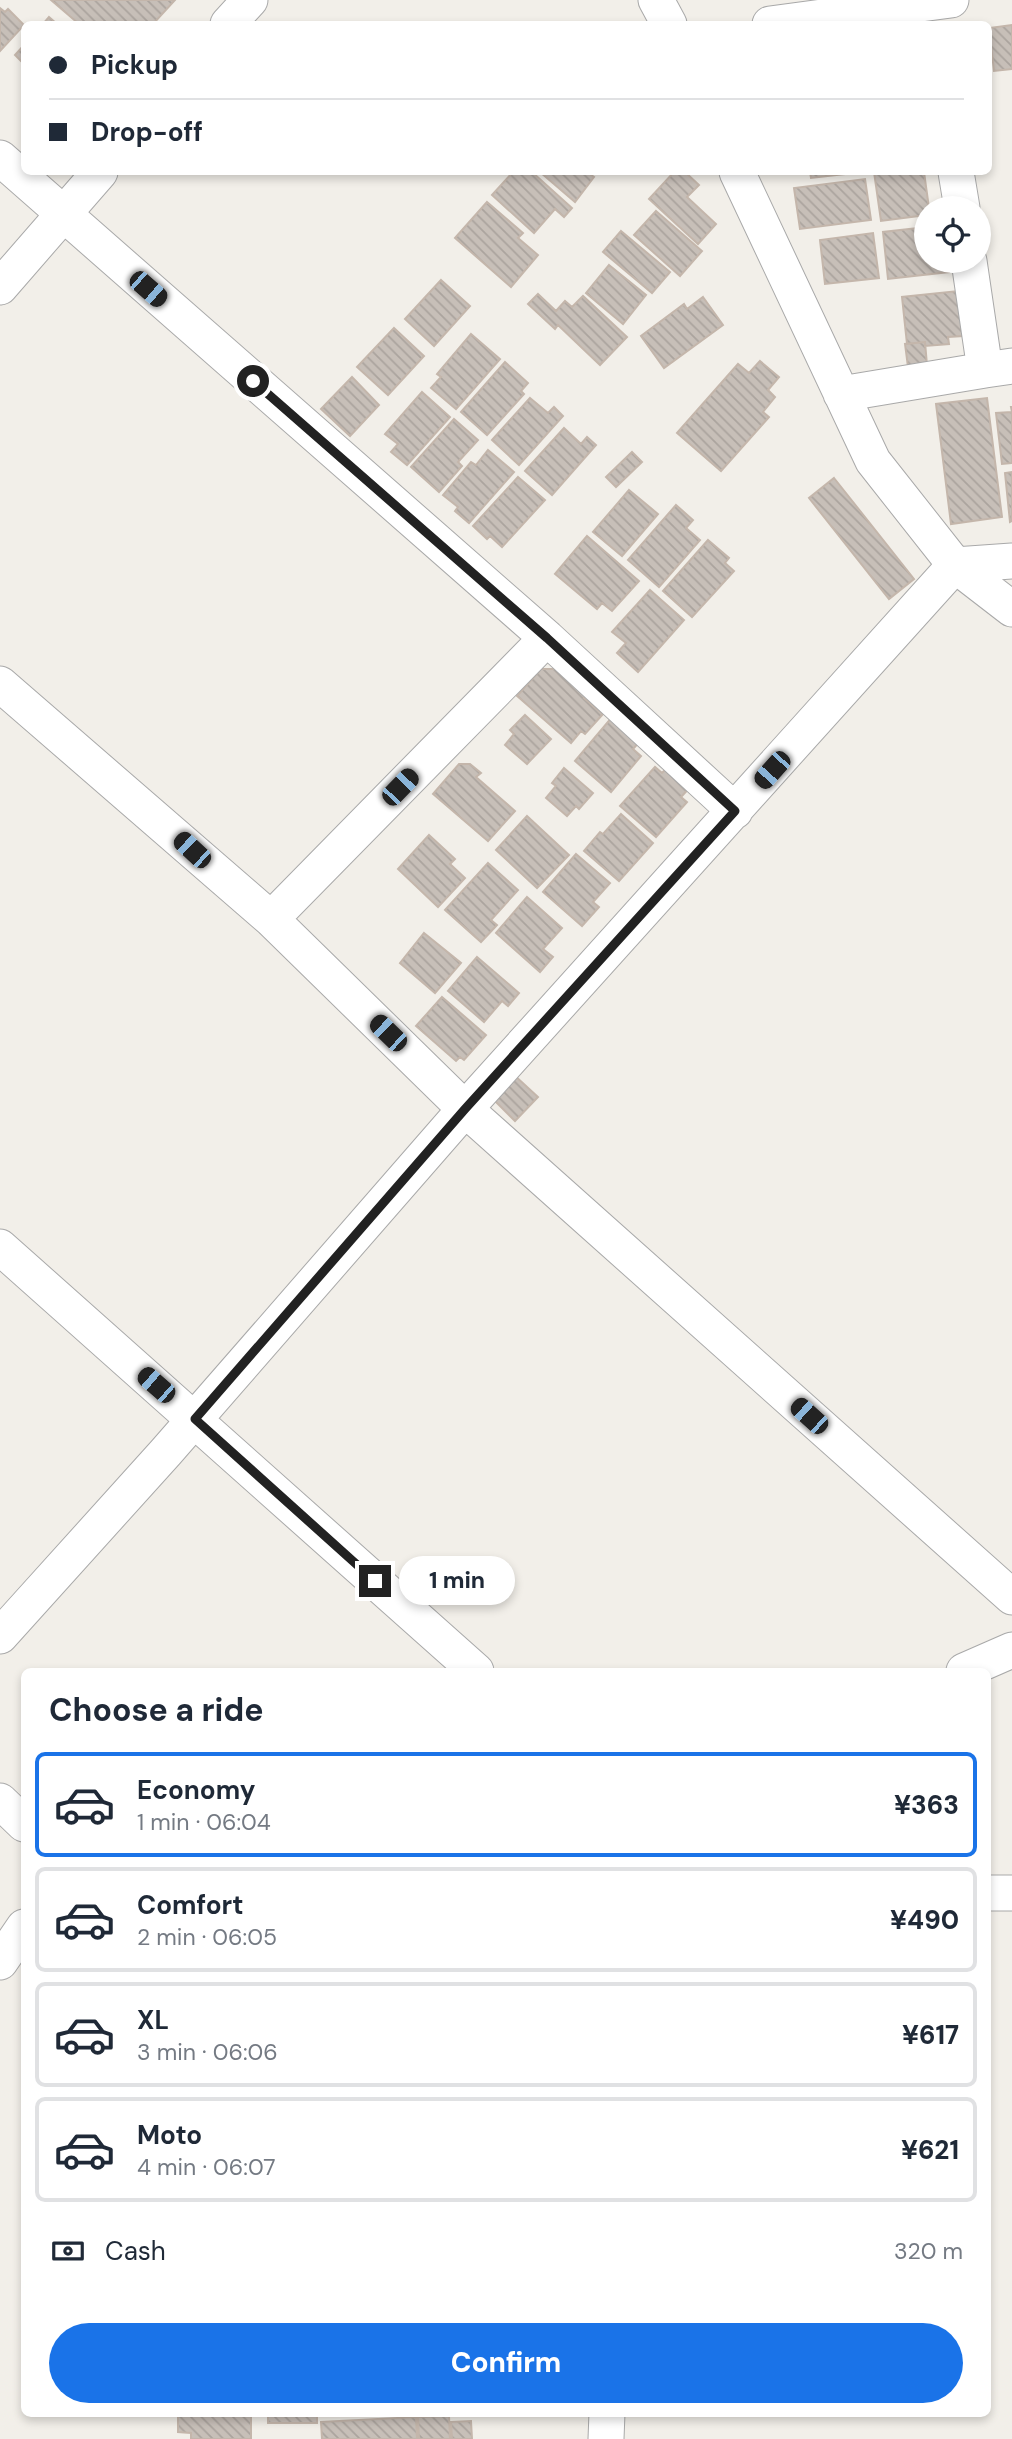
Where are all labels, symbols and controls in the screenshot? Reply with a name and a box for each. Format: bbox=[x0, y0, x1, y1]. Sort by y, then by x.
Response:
text: Pickup bbox=[91, 48, 178, 82]
text: Drop-off bbox=[91, 115, 203, 149]
map controls bbox=[914, 196, 991, 273]
button: locate bbox=[914, 196, 991, 273]
car bbox=[126, 267, 171, 311]
route start bbox=[237, 365, 269, 397]
car bbox=[751, 747, 794, 793]
car bbox=[378, 765, 423, 809]
car bbox=[170, 828, 215, 872]
car bbox=[366, 1011, 411, 1055]
car bbox=[134, 1363, 179, 1407]
car bbox=[787, 1394, 832, 1438]
callout: 1 min bbox=[400, 1556, 515, 1606]
route end bbox=[359, 1565, 391, 1597]
text: 1 min bbox=[429, 1565, 485, 1595]
text: Choose a ride bbox=[49, 1689, 264, 1731]
icon: car bbox=[53, 1773, 116, 1836]
text: Economy bbox=[137, 1773, 255, 1807]
text: ¥363 bbox=[894, 1788, 959, 1822]
text: 1 min · 06:04 bbox=[137, 1807, 271, 1837]
icon: car bbox=[53, 1888, 116, 1951]
text: Comfort bbox=[137, 1888, 243, 1922]
text: ¥490 bbox=[890, 1903, 959, 1937]
text: 2 min · 06:05 bbox=[137, 1922, 277, 1952]
icon: car bbox=[53, 2003, 116, 2066]
text: XL bbox=[137, 2003, 169, 2037]
text: ¥617 bbox=[902, 2018, 959, 2052]
text: 3 min · 06:06 bbox=[137, 2037, 278, 2067]
icon: car bbox=[53, 2118, 116, 2181]
text: Moto bbox=[137, 2118, 202, 2152]
text: ¥621 bbox=[901, 2133, 959, 2167]
text: 4 min · 06:07 bbox=[137, 2152, 276, 2182]
icon: cash bbox=[49, 2232, 87, 2270]
text: Cash bbox=[105, 2234, 166, 2268]
text: 320 m bbox=[894, 2236, 963, 2266]
button: Confirm bbox=[49, 2323, 963, 2403]

